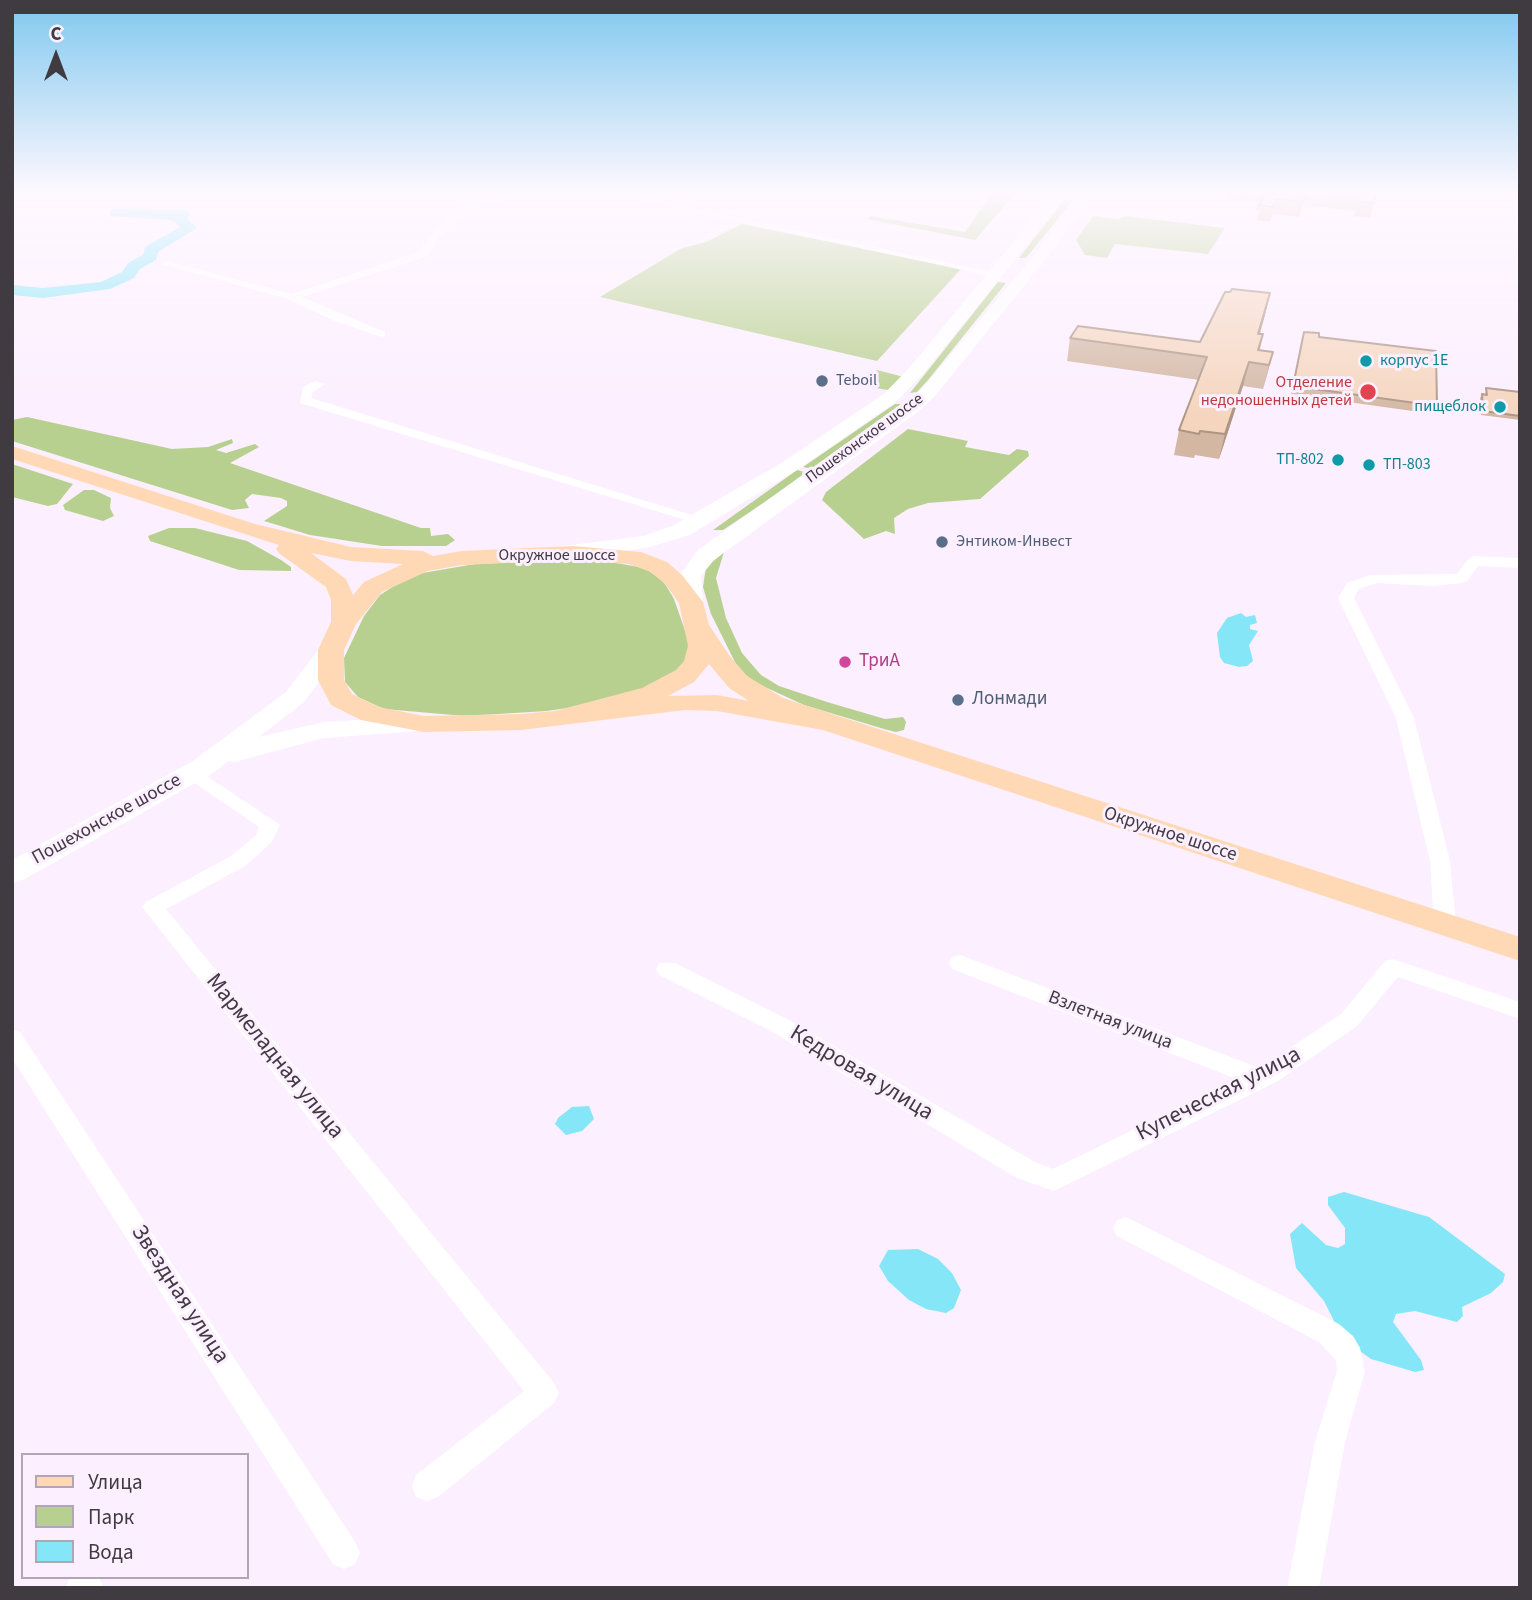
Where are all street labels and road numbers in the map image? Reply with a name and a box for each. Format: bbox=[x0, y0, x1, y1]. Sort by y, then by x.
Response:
street label: Пошехонское шоссе bbox=[802, 390, 928, 488]
street label: Окружное шоссе bbox=[499, 546, 615, 566]
street label: Пошехонское шоссе bbox=[28, 770, 186, 870]
street label: Окружное шоссе bbox=[1100, 803, 1240, 867]
street label: Мармеладная улица bbox=[199, 969, 349, 1145]
street label: Взлетная улица bbox=[1045, 987, 1175, 1055]
street label: Кедровая улица bbox=[784, 1020, 938, 1128]
street label: Купеческая улица bbox=[1132, 1042, 1306, 1148]
street label: Звездная улица bbox=[124, 1220, 234, 1370]

